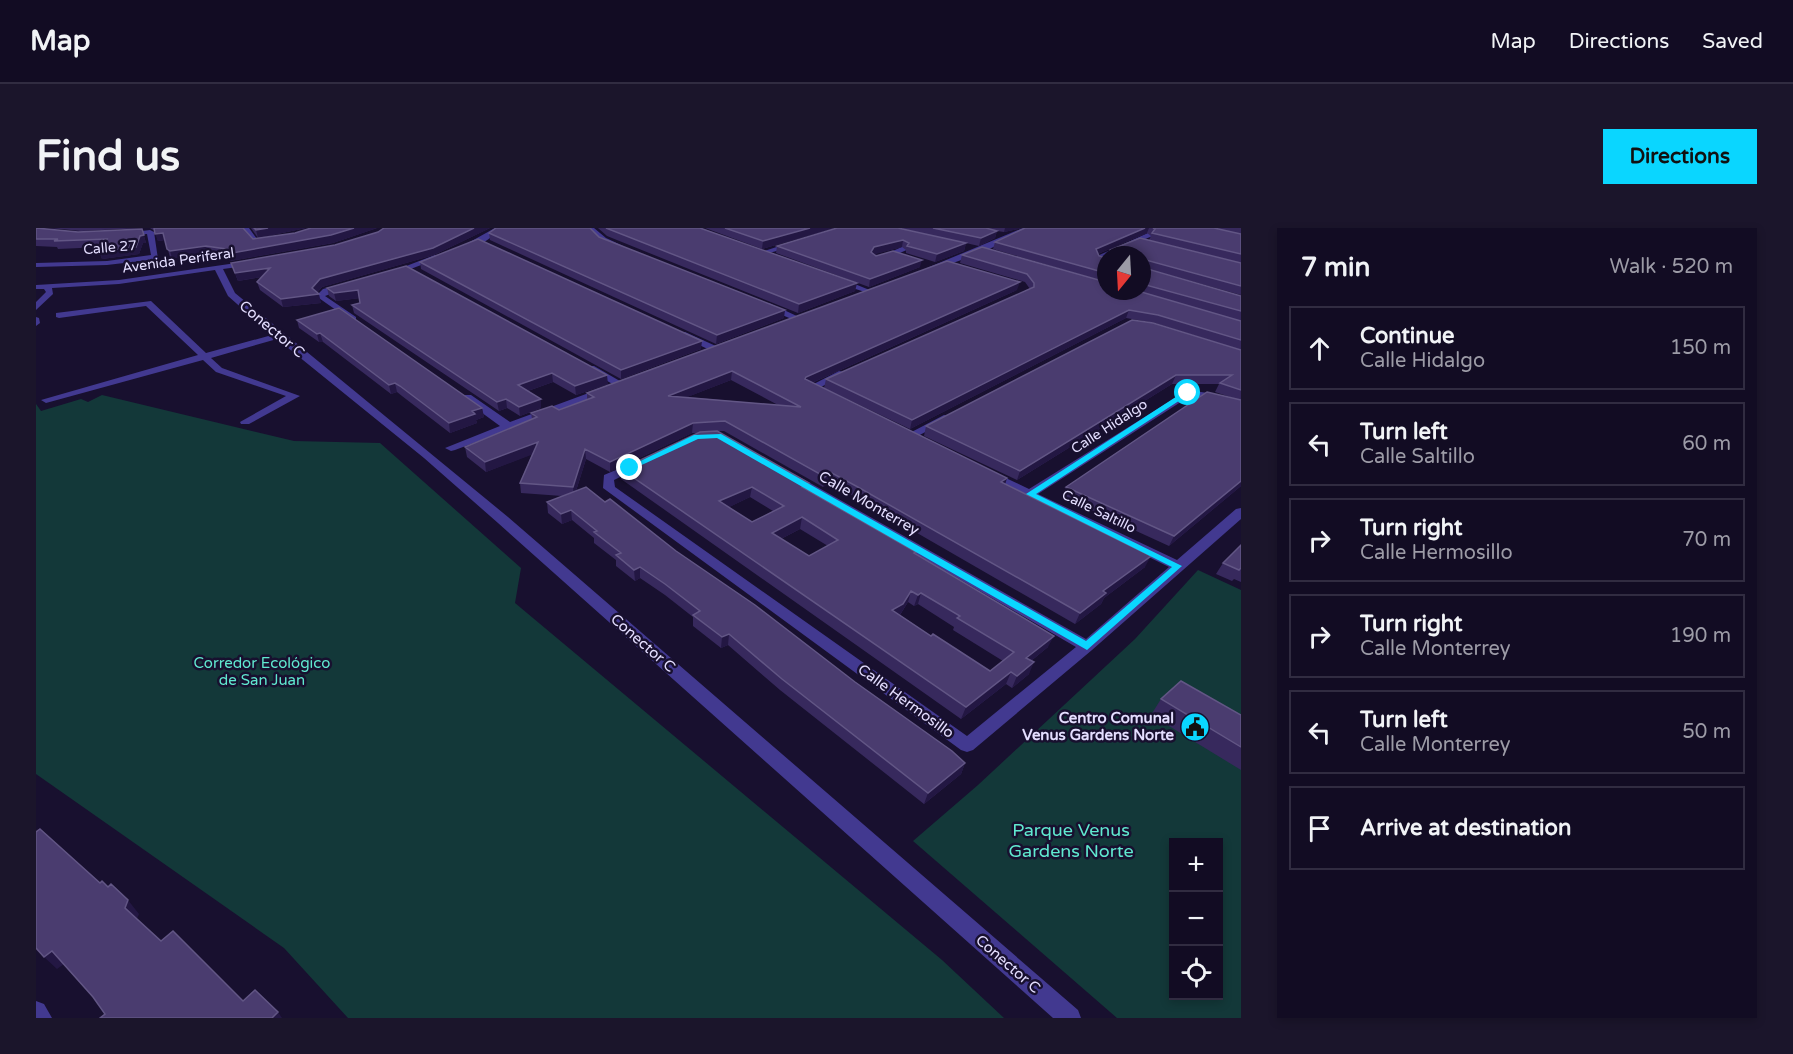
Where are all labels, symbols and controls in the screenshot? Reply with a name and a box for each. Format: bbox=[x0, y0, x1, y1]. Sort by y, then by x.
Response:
text: Map bbox=[30, 24, 90, 58]
text: Map bbox=[1490, 29, 1536, 54]
text: Directions bbox=[1569, 29, 1669, 54]
text: Saved bbox=[1702, 29, 1763, 54]
button: Directions bbox=[1603, 129, 1757, 184]
text: Find us bbox=[36, 131, 180, 182]
street label: Calle 27 bbox=[83, 237, 138, 258]
street label: Avenida Periferal bbox=[121, 244, 235, 277]
north arrow bbox=[1097, 246, 1151, 300]
text: 7 min bbox=[1301, 252, 1370, 283]
text: Walk · 520 m bbox=[1610, 255, 1733, 279]
street label: Conector C bbox=[236, 296, 308, 362]
text: Continue bbox=[1360, 323, 1455, 349]
icon: ahead bbox=[1303, 332, 1336, 365]
text: 150 m bbox=[1670, 336, 1731, 360]
text: Calle Hidalgo bbox=[1360, 349, 1485, 373]
route start bbox=[1174, 379, 1200, 405]
street label: Calle Hidalgo bbox=[1068, 395, 1151, 457]
text: Turn left bbox=[1360, 419, 1448, 445]
icon: left bbox=[1303, 428, 1336, 461]
text: 60 m bbox=[1682, 432, 1731, 456]
text: Calle Saltillo bbox=[1360, 445, 1475, 469]
route end bbox=[616, 454, 642, 480]
street label: Calle Monterrey bbox=[816, 467, 922, 539]
street label: Calle Saltillo bbox=[1059, 486, 1139, 537]
text: Turn right bbox=[1360, 515, 1462, 541]
icon: right bbox=[1303, 524, 1336, 557]
text: 70 m bbox=[1682, 528, 1731, 552]
text: Calle Hermosillo bbox=[1360, 541, 1513, 565]
street label: Conector C bbox=[607, 610, 679, 676]
text: Turn right bbox=[1360, 611, 1462, 637]
icon: right bbox=[1303, 620, 1336, 653]
text: 190 m bbox=[1670, 624, 1731, 648]
text: Calle Monterrey bbox=[1360, 637, 1511, 661]
park label: Corredor Ecológico de San Juan bbox=[194, 654, 330, 689]
street label: Calle Hermosillo bbox=[854, 660, 958, 742]
text: Turn left bbox=[1360, 707, 1448, 733]
place label: Centro Comunal Venus Gardens Norte bbox=[1022, 709, 1175, 744]
public building icon: Centro Comunal Venus Gardens Norte bbox=[1179, 711, 1211, 743]
icon: left bbox=[1303, 716, 1336, 749]
text: 50 m bbox=[1682, 720, 1731, 744]
text: Calle Monterrey bbox=[1360, 733, 1511, 757]
icon: arrive bbox=[1303, 812, 1336, 845]
text: Arrive at destination bbox=[1360, 815, 1571, 841]
park label: Parque Venus Gardens Norte bbox=[1008, 819, 1134, 862]
map controls bbox=[1169, 838, 1223, 1000]
button: + bbox=[1169, 838, 1223, 892]
button: − bbox=[1169, 892, 1223, 946]
street label: Conector C bbox=[972, 931, 1044, 997]
button: locate bbox=[1169, 946, 1223, 1000]

